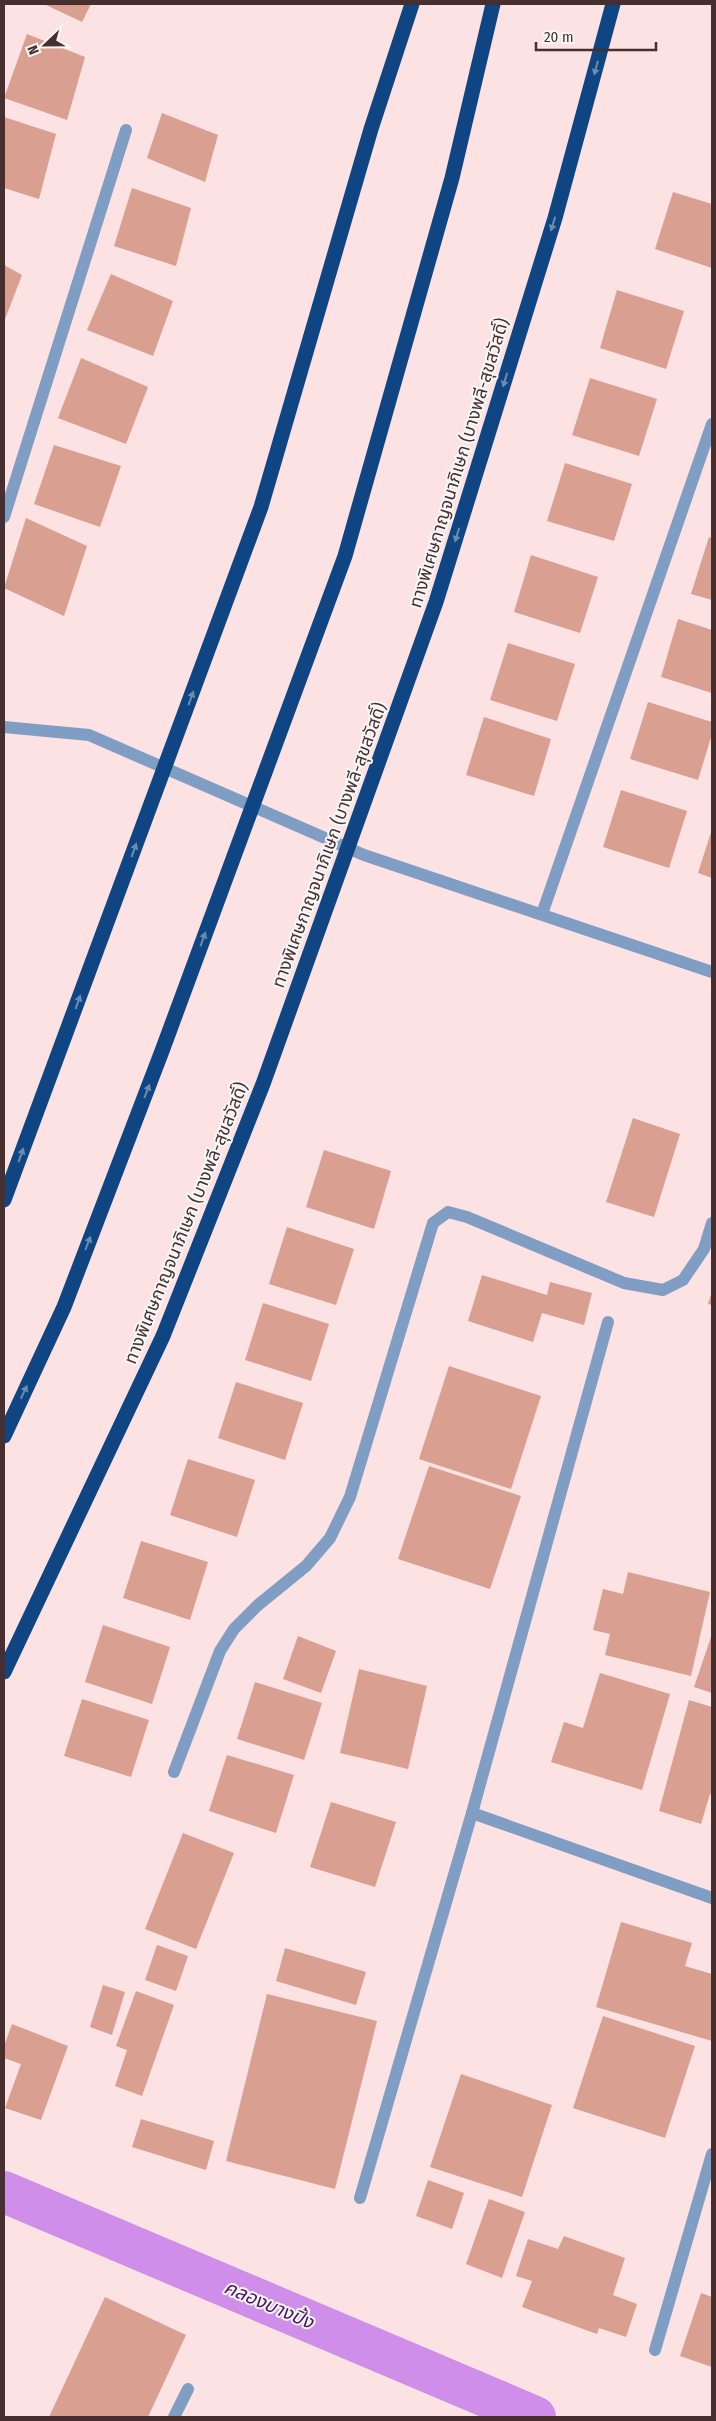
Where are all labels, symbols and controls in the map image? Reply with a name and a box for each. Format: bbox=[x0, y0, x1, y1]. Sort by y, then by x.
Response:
north arrow bbox=[20, 20, 70, 70]
scale bar bbox=[536, 20, 656, 52]
text: 20 m bbox=[544, 28, 574, 46]
text: N bbox=[24, 43, 43, 57]
one-way arrow bbox=[592, 60, 600, 75]
one-way arrow bbox=[548, 217, 556, 232]
street label: ทางพิเศษกาญจนาภิเษก (บางพลี-สุขสวัสดิ์) bbox=[404, 315, 514, 611]
one-way arrow bbox=[501, 372, 508, 387]
one-way arrow bbox=[453, 528, 461, 543]
one-way arrow bbox=[187, 690, 195, 705]
street label: ทางพิเศษกาญจนาภิเษก (บางพลี-สุขสวัสดิ์) bbox=[267, 699, 391, 991]
one-way arrow bbox=[130, 842, 138, 857]
one-way arrow bbox=[200, 931, 208, 946]
one-way arrow bbox=[75, 995, 82, 1010]
street label: ทางพิเศษกาญจนาภิเษก (บางพลี-สุขสวัสดิ์) bbox=[119, 1079, 253, 1367]
one-way arrow bbox=[143, 1084, 151, 1098]
one-way arrow bbox=[18, 1147, 25, 1162]
one-way arrow bbox=[85, 1235, 92, 1250]
one-way arrow bbox=[21, 1385, 29, 1399]
water label: คลองบางปิ้ง bbox=[221, 2275, 318, 2334]

